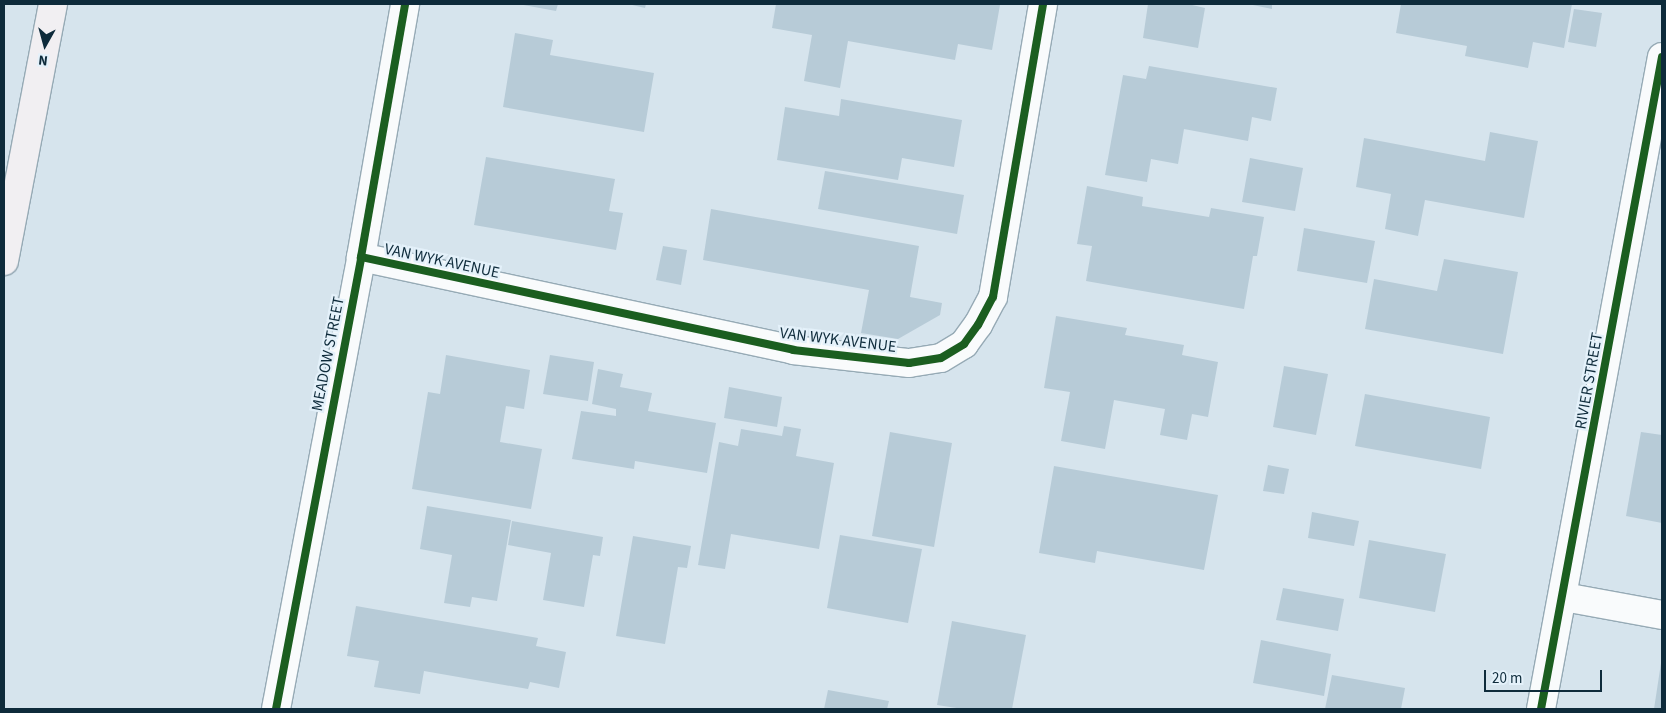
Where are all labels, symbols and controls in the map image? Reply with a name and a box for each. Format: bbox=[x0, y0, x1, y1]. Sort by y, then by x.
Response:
north arrow bbox=[20, 20, 70, 70]
text: N bbox=[37, 49, 49, 70]
street label: VAN WYK AVENUE bbox=[383, 239, 501, 283]
street label: MEADOW STREET bbox=[307, 295, 349, 413]
street label: VAN WYK AVENUE bbox=[779, 323, 897, 357]
street label: RIVIER STREET bbox=[1571, 331, 1607, 431]
scale bar bbox=[1486, 660, 1604, 692]
text: 20 m bbox=[1492, 668, 1522, 689]

